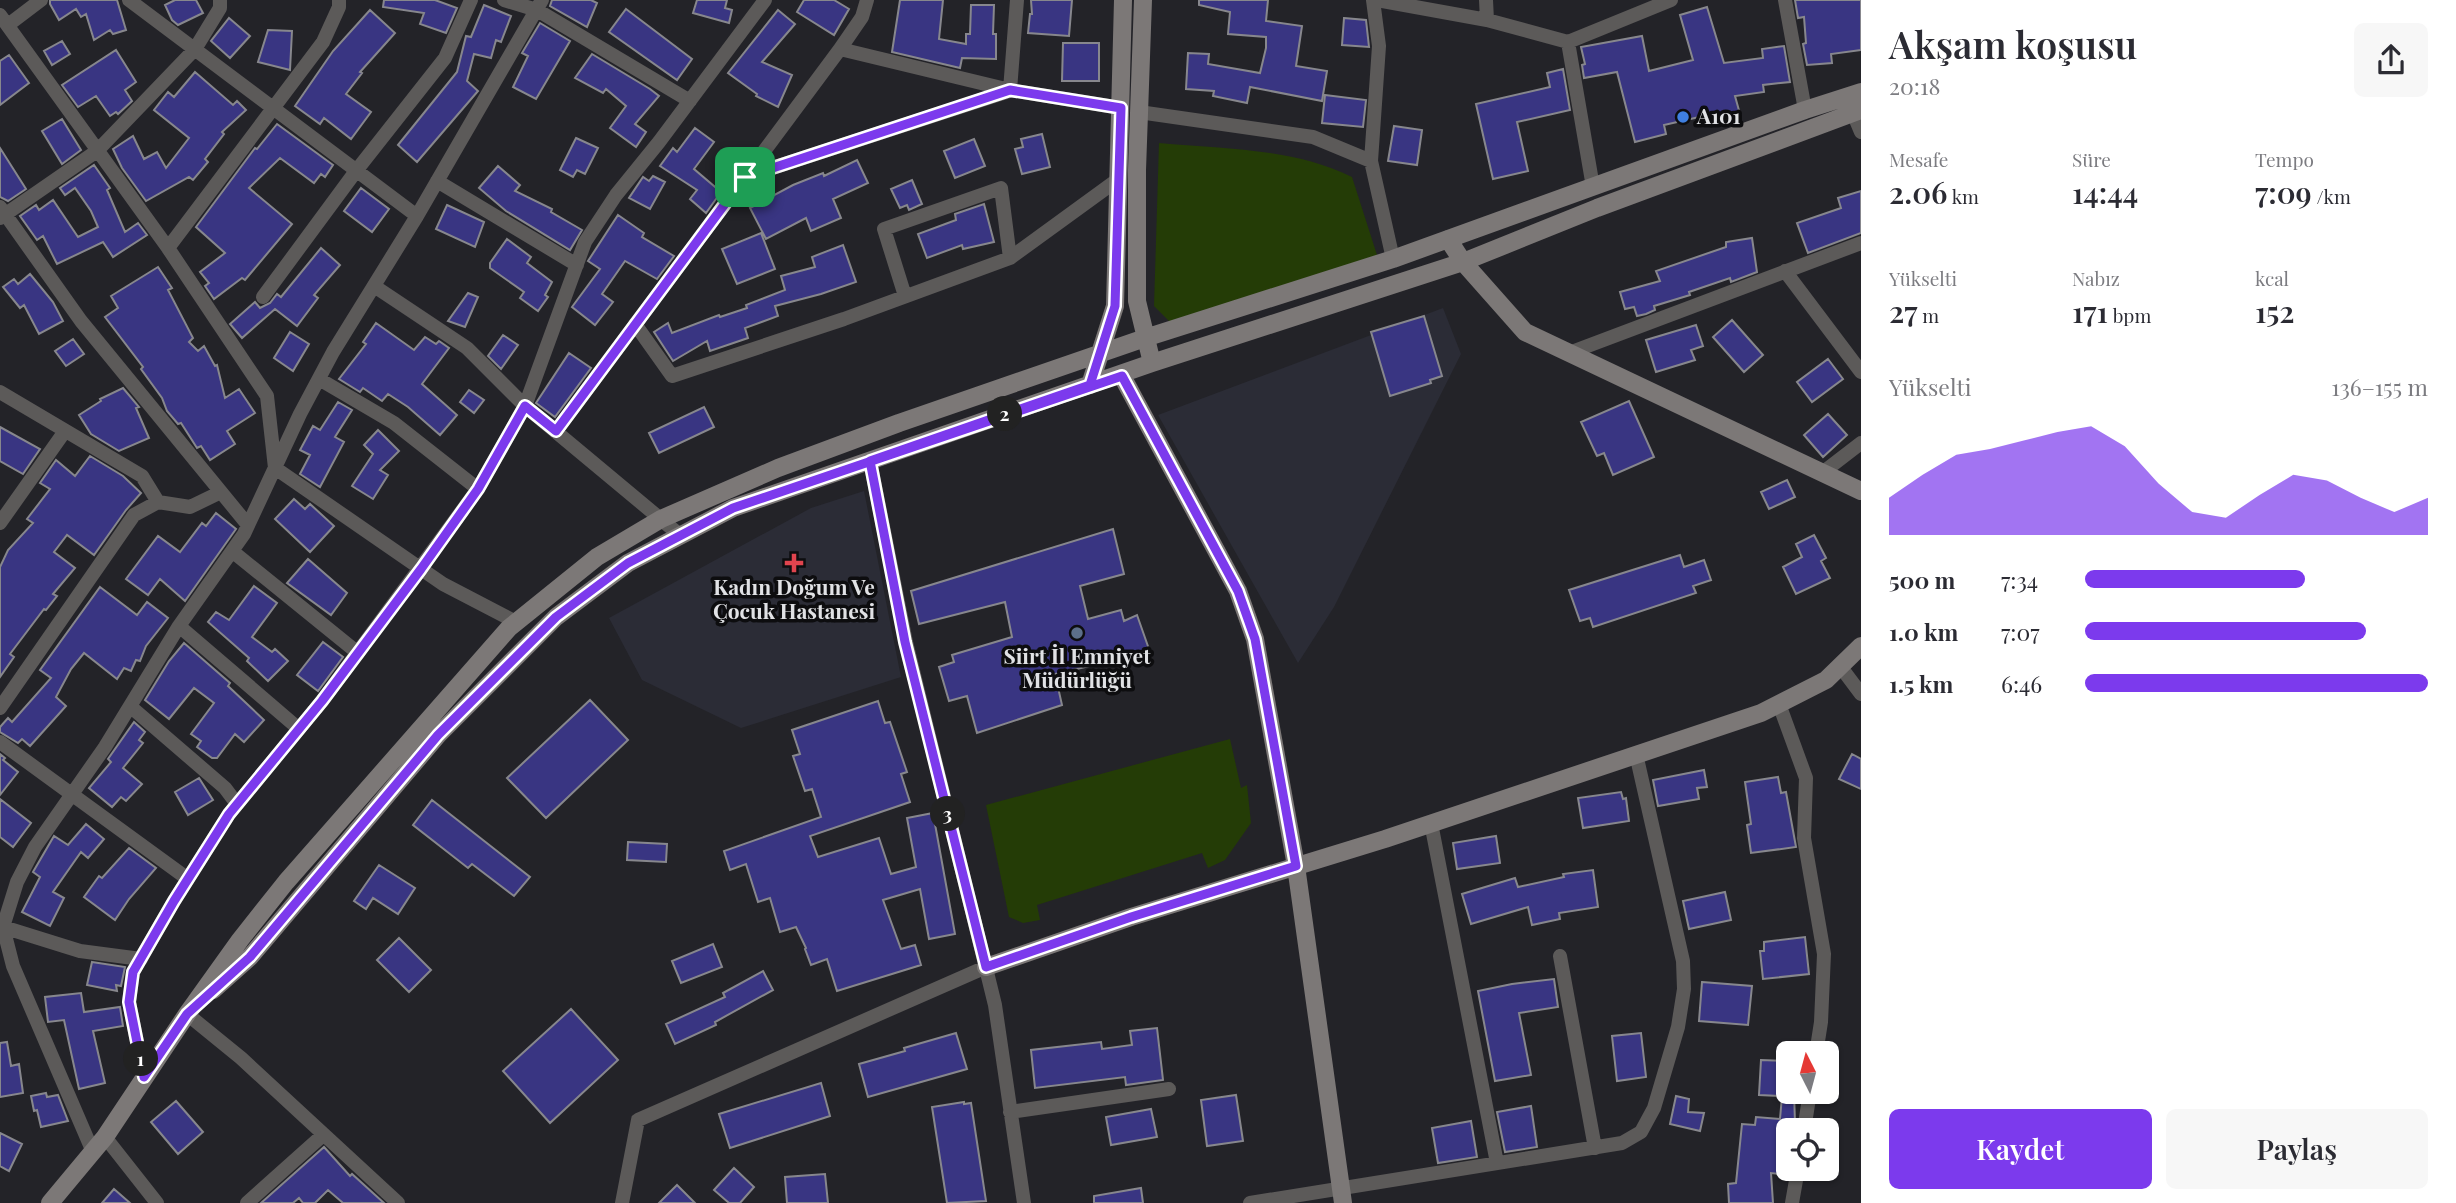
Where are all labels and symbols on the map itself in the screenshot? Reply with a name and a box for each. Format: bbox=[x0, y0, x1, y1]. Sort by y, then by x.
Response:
place label: A101 bbox=[1696, 101, 1741, 129]
marker: A101 bbox=[1675, 109, 1691, 125]
pin bbox=[715, 147, 775, 207]
pin: 2 bbox=[988, 396, 1023, 432]
marker: Kadın Doğum Ve Çocuk Hastanesi bbox=[784, 553, 804, 573]
place label: Kadın Doğum Ve Çocuk Hastanesi bbox=[713, 572, 875, 624]
marker: Siirt İl Emniyet Müdürlüğü bbox=[1069, 625, 1085, 641]
place label: Siirt İl Emniyet Müdürlüğü bbox=[1003, 641, 1151, 693]
pin: 3 bbox=[930, 796, 965, 832]
north arrow bbox=[1776, 1041, 1839, 1104]
pin: 1 bbox=[124, 1042, 158, 1076]

